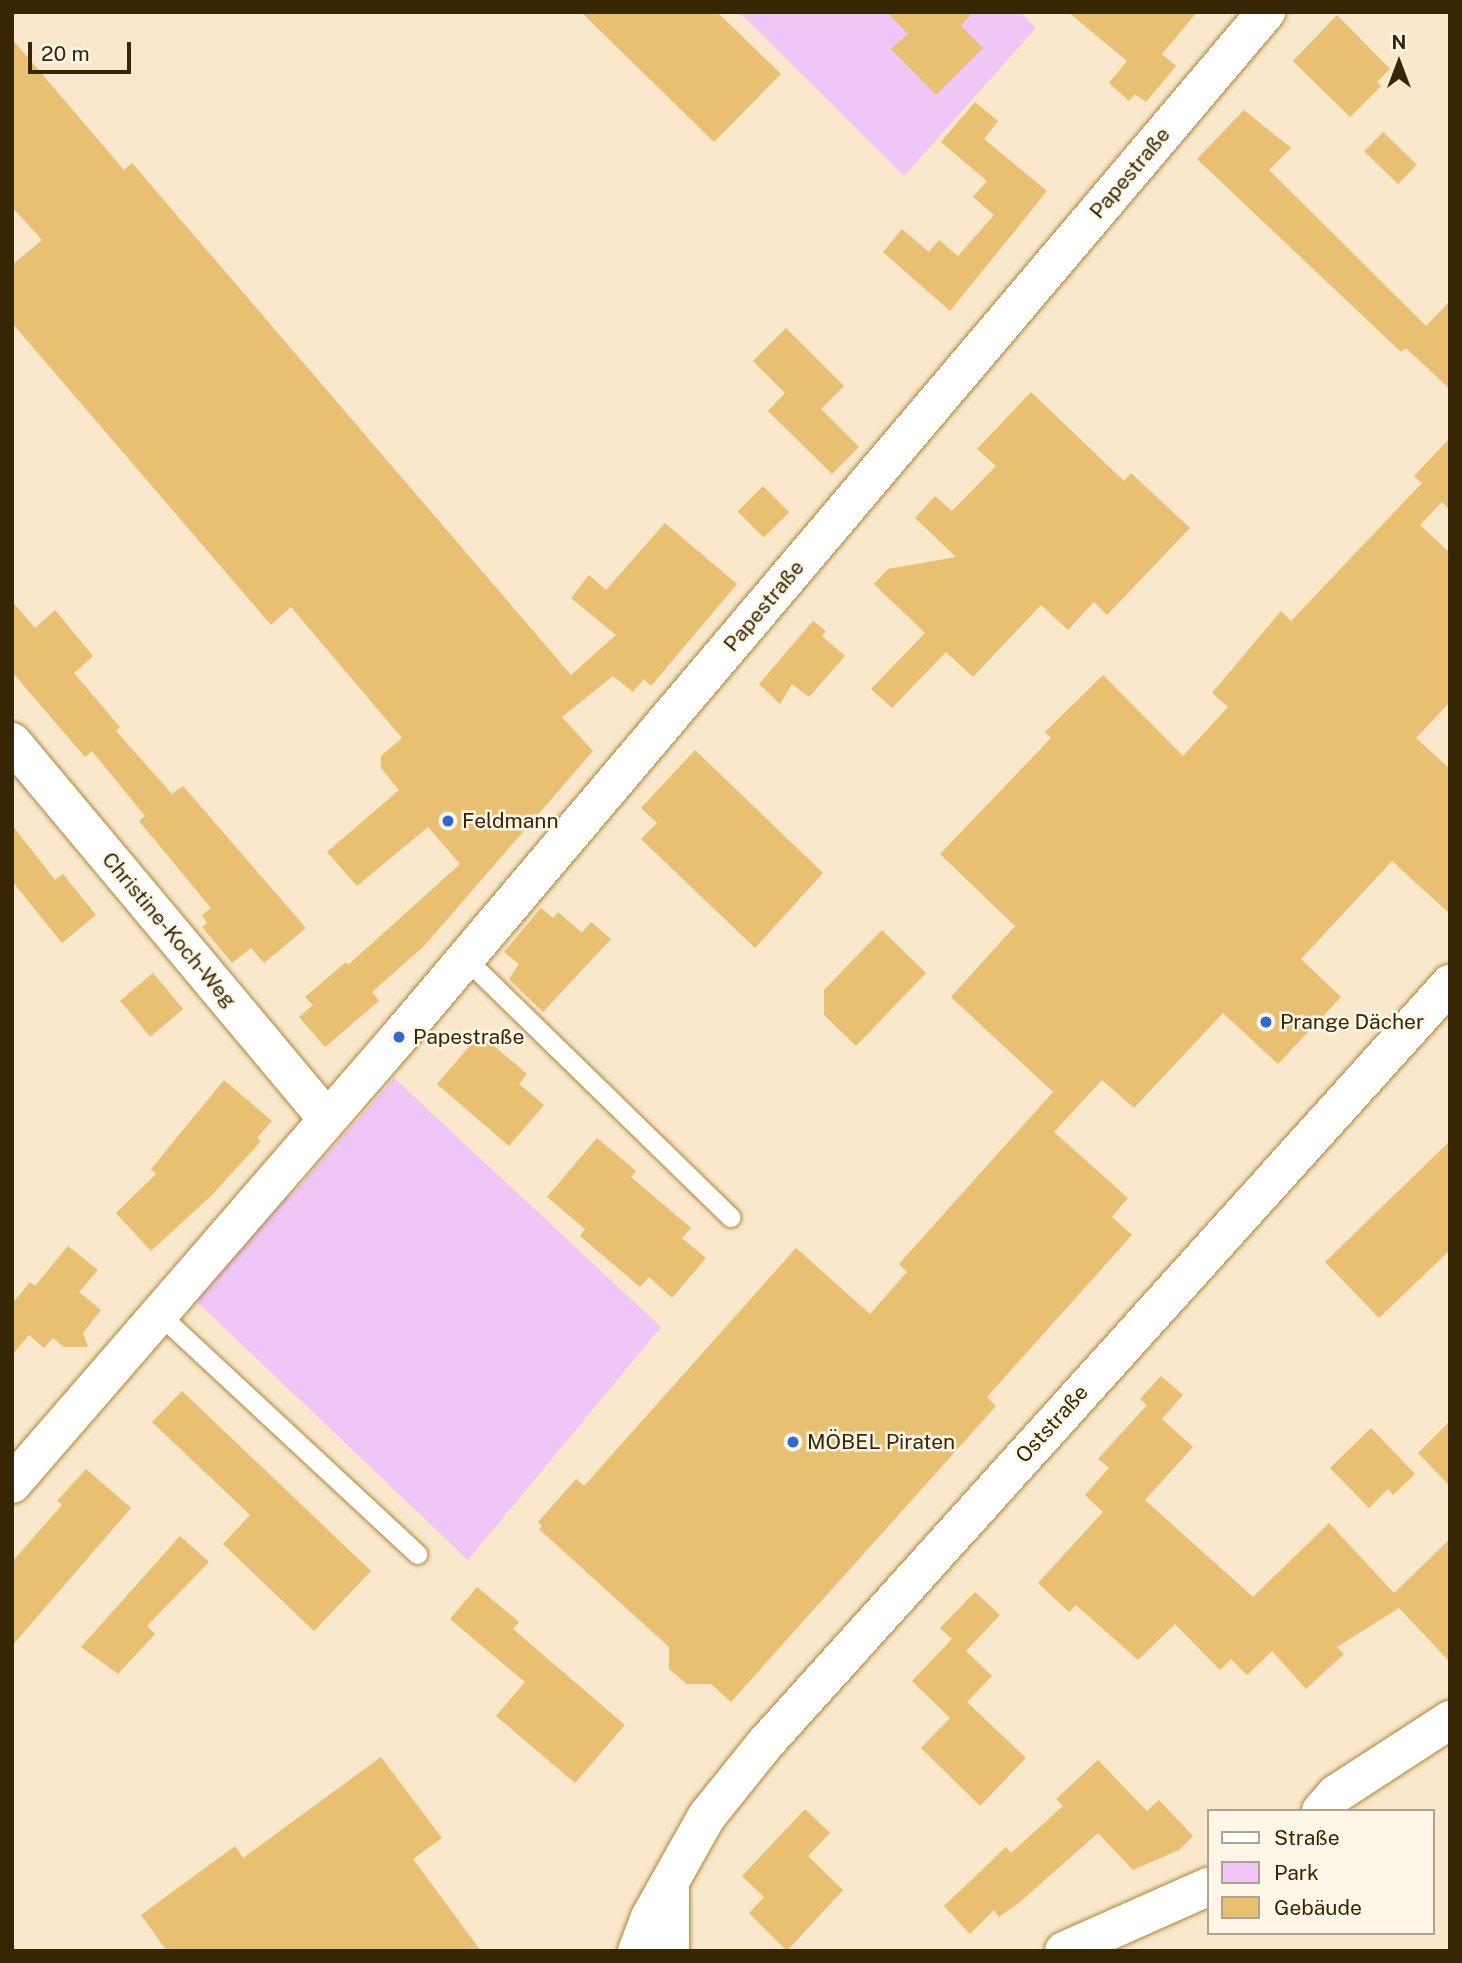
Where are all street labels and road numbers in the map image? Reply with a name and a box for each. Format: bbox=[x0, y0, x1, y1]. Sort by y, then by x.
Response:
street label: Papestraße bbox=[1085, 122, 1175, 224]
street label: Papestraße bbox=[719, 555, 809, 657]
street label: Christine-Koch-Weg bbox=[97, 847, 241, 1013]
street label: Oststraße bbox=[1010, 1380, 1094, 1468]

